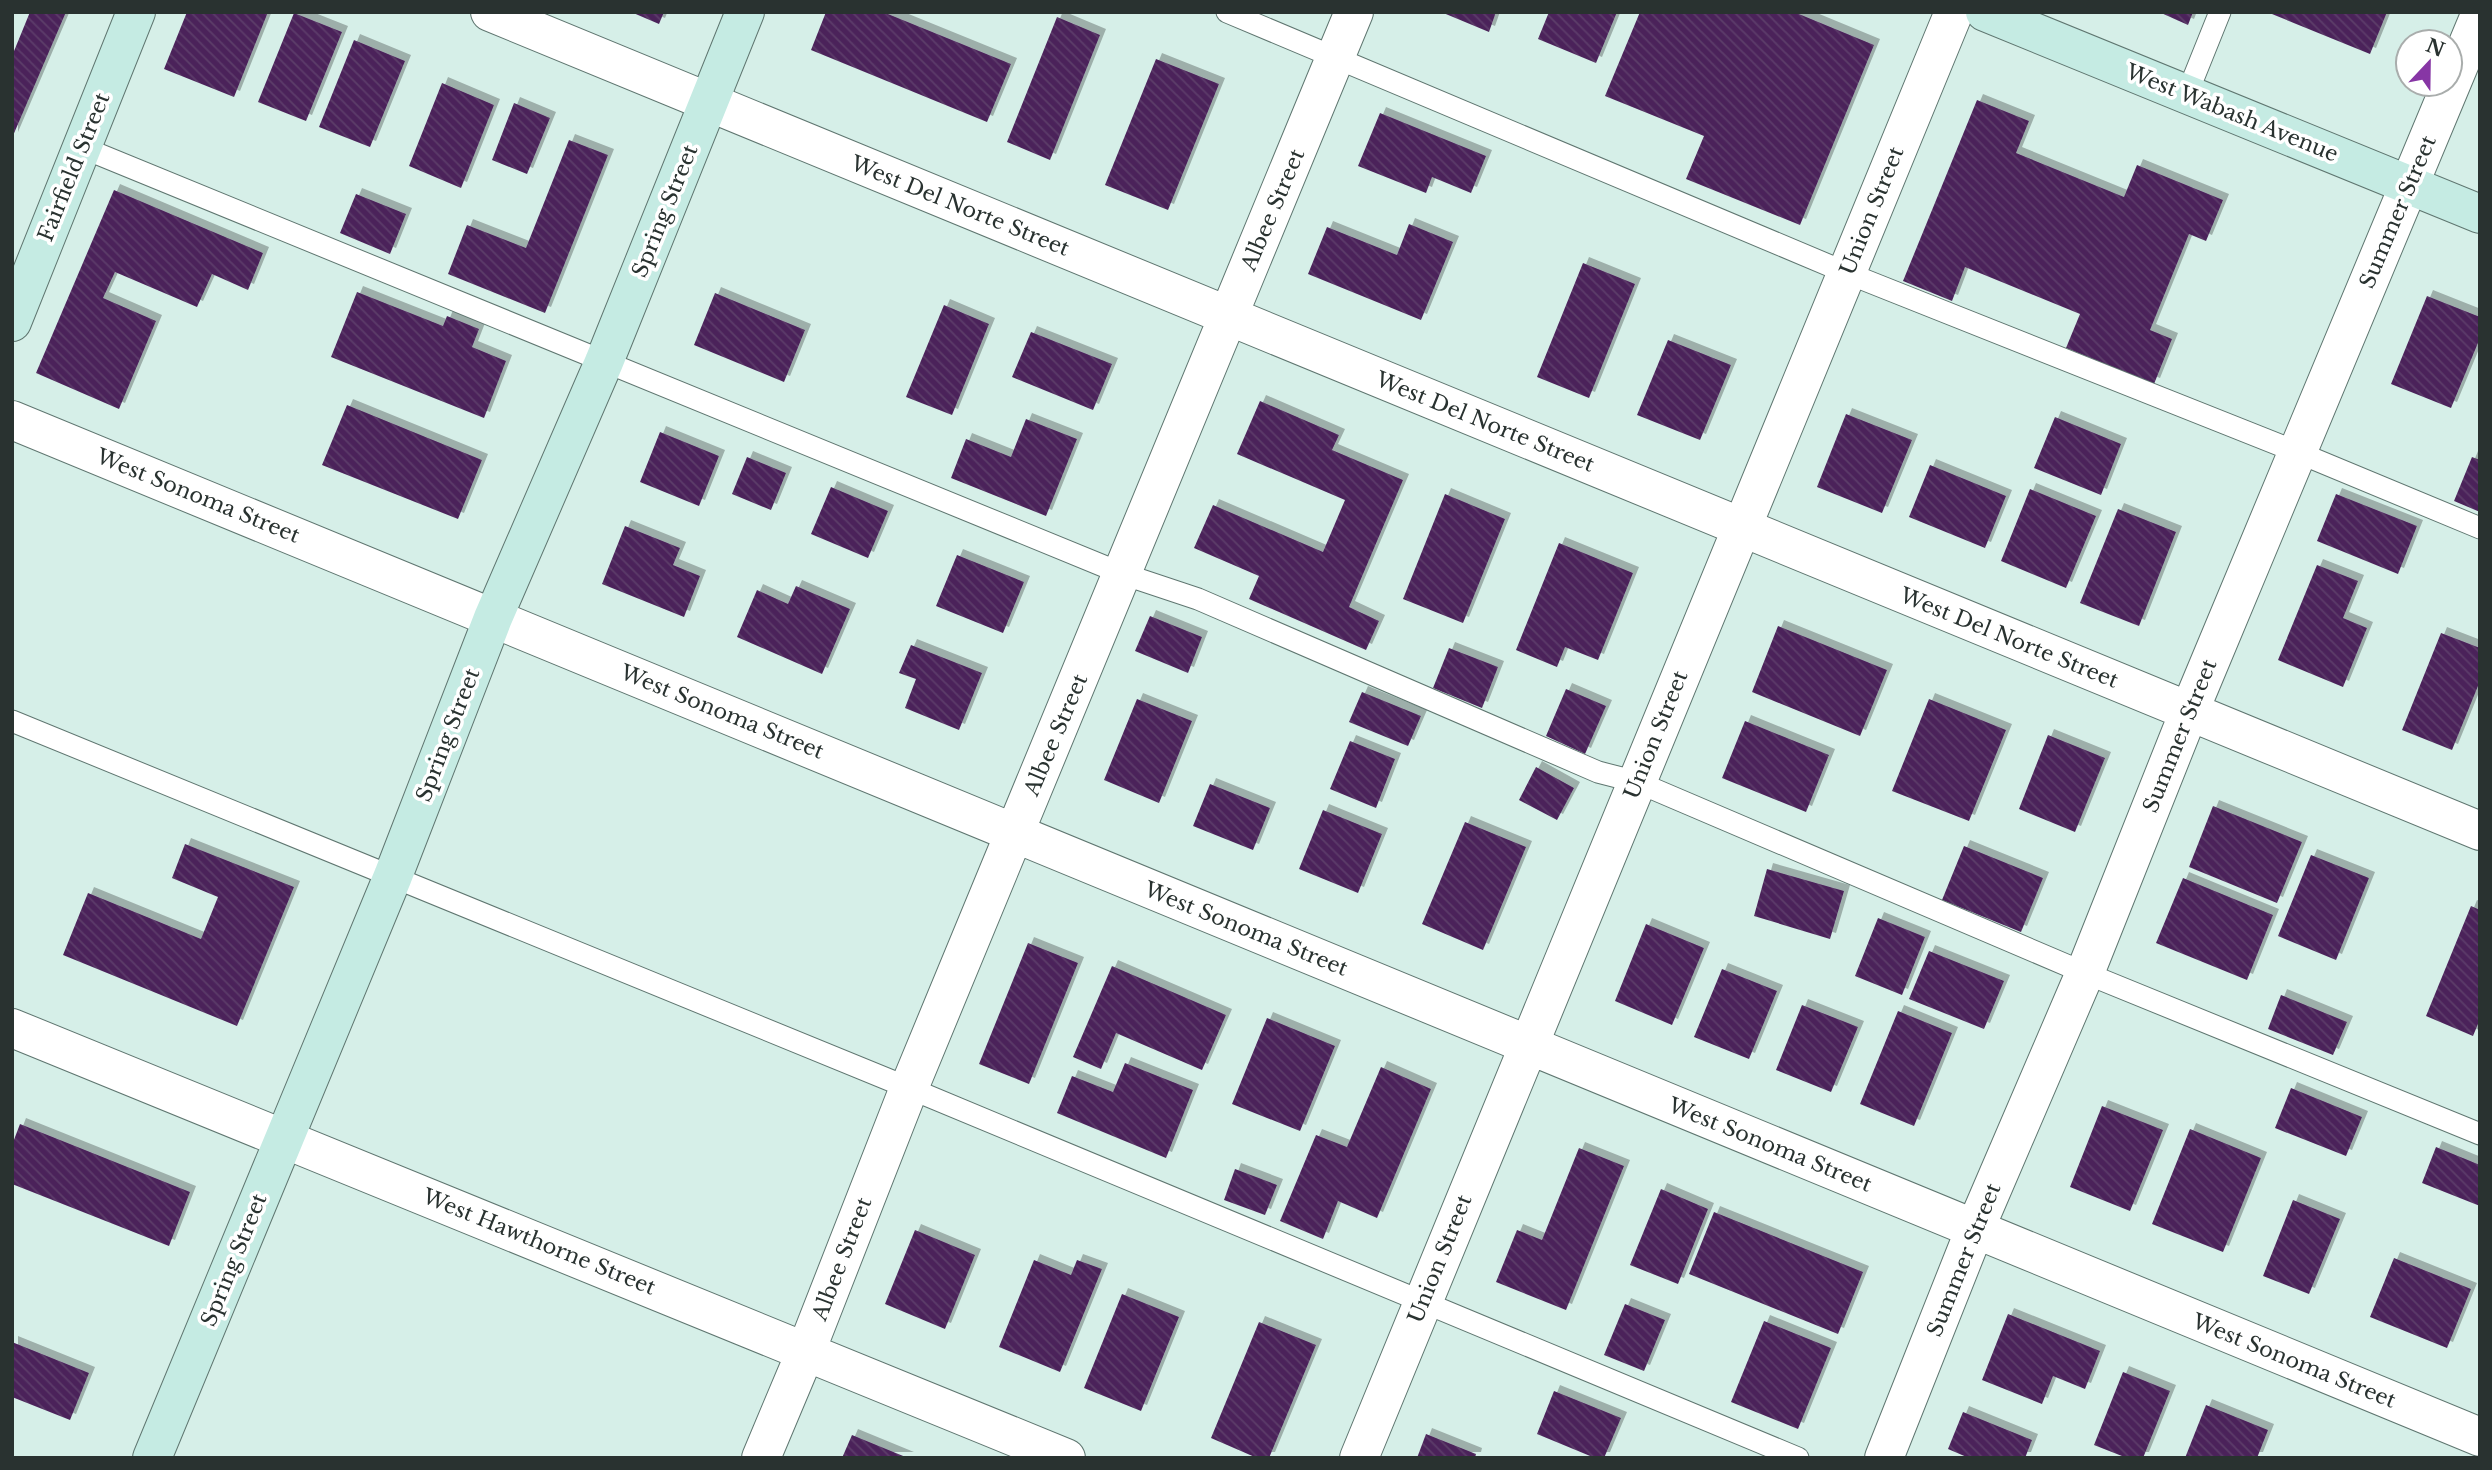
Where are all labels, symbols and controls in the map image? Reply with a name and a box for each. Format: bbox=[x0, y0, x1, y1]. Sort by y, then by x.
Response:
north arrow bbox=[2394, 28, 2464, 98]
text: N bbox=[2423, 34, 2448, 62]
street label: West Wabash Avenue bbox=[2121, 58, 2342, 168]
street label: Fairfield Street bbox=[32, 89, 116, 245]
street label: Summer Street bbox=[2354, 132, 2442, 292]
street label: Spring Street bbox=[627, 141, 703, 281]
street label: Union Street bbox=[1834, 143, 1910, 279]
street label: Albee Street bbox=[1235, 145, 1310, 276]
street label: West Del Norte Street bbox=[846, 150, 1073, 262]
street label: West Del Norte Street bbox=[1371, 366, 1598, 478]
street label: West Sonoma Street bbox=[91, 443, 304, 549]
street label: West Del Norte Street bbox=[1895, 582, 2122, 694]
street label: Summer Street bbox=[2137, 655, 2223, 817]
street label: West Sonoma Street bbox=[615, 659, 828, 765]
street label: Spring Street bbox=[411, 665, 485, 805]
street label: Union Street bbox=[1618, 667, 1694, 803]
street label: Albee Street bbox=[1018, 670, 1093, 801]
street label: West Sonoma Street bbox=[1139, 876, 1352, 982]
street label: West Sonoma Street bbox=[1663, 1092, 1876, 1198]
street label: Summer Street bbox=[1921, 1179, 2007, 1341]
street label: West Hawthorne Street bbox=[418, 1183, 659, 1301]
street label: Spring Street bbox=[196, 1190, 272, 1330]
street label: Union Street bbox=[1402, 1191, 1478, 1327]
street label: Albee Street bbox=[806, 1194, 877, 1325]
street label: West Sonoma Street bbox=[2187, 1308, 2400, 1414]

